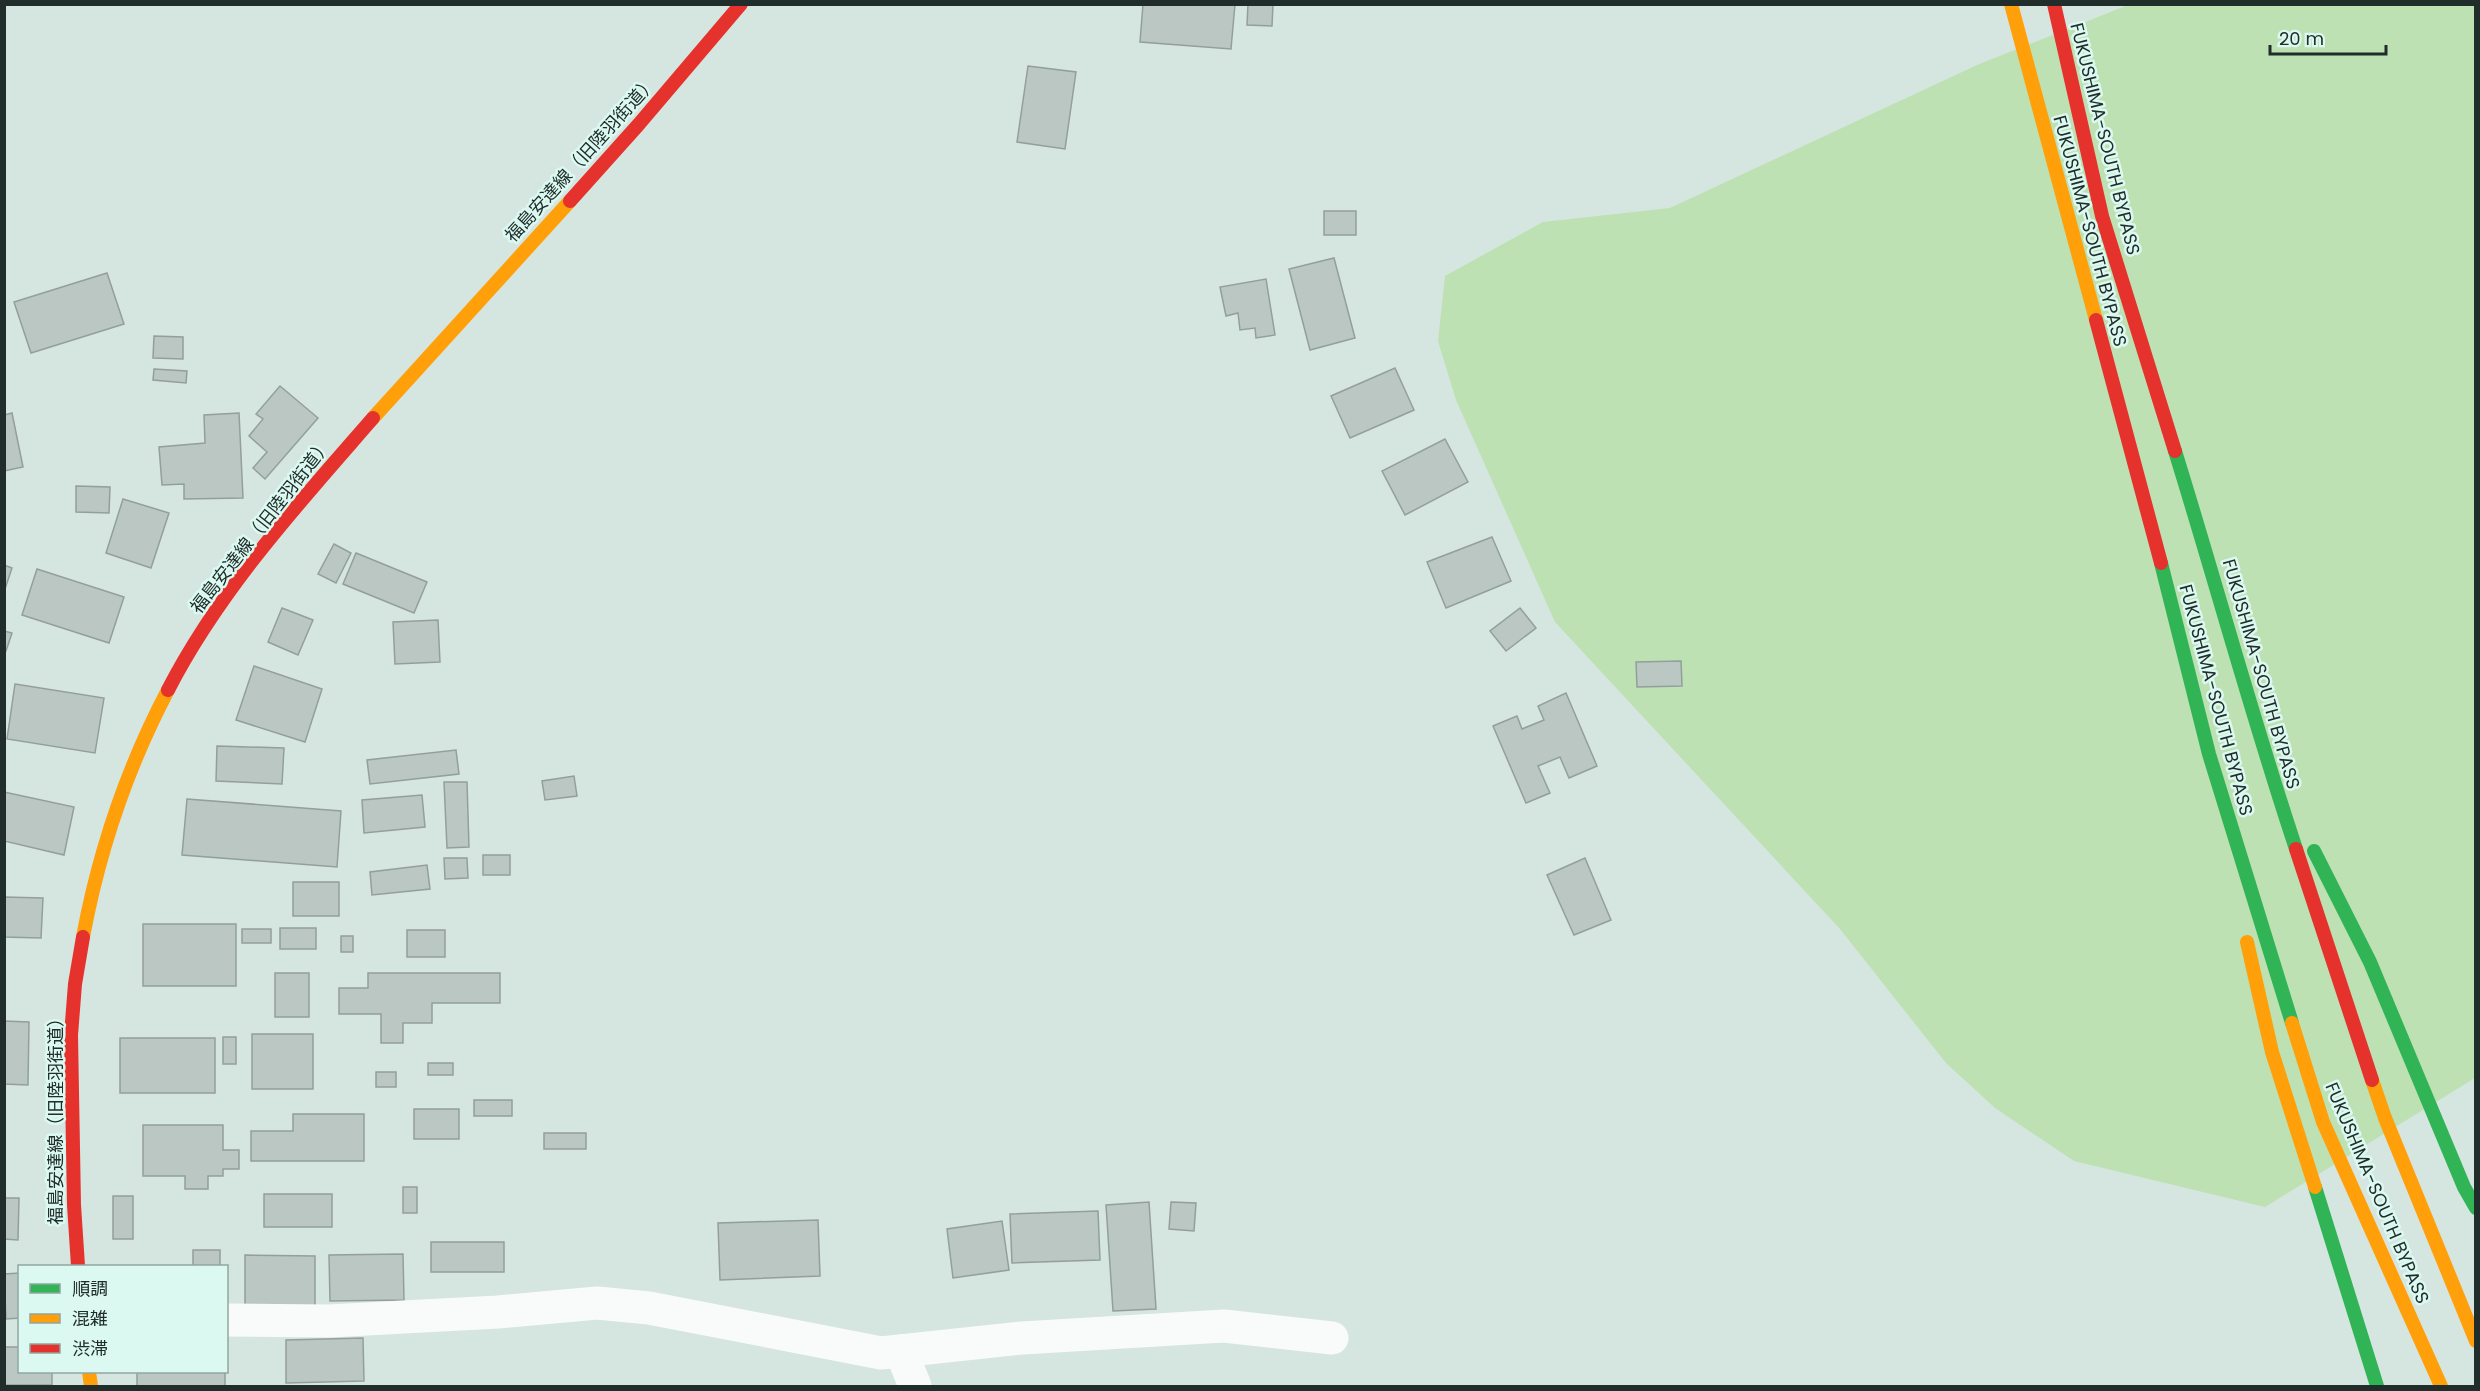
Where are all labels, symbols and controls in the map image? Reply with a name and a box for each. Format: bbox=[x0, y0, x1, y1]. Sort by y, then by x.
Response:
scale bar bbox=[2270, 18, 2386, 56]
street label: FUKUSHIMA-SOUTH BYPASS bbox=[2066, 21, 2144, 257]
text: 20 m bbox=[2279, 26, 2324, 51]
street label: 福島安達線（旧陸羽街道） bbox=[499, 70, 662, 247]
street label: FUKUSHIMA-SOUTH BYPASS bbox=[2049, 113, 2131, 349]
street label: 福島安達線（旧陸羽街道） bbox=[184, 433, 337, 618]
street label: FUKUSHIMA-SOUTH BYPASS bbox=[2218, 557, 2304, 791]
street label: FUKUSHIMA-SOUTH BYPASS bbox=[2175, 582, 2257, 818]
street label: 福島安達線（旧陸羽街道） bbox=[43, 1009, 68, 1225]
street label: FUKUSHIMA-SOUTH BYPASS bbox=[2319, 1078, 2436, 1307]
legend bbox=[18, 1265, 228, 1373]
text: 順調 bbox=[72, 1276, 108, 1301]
text: 混雑 bbox=[72, 1306, 108, 1331]
text: 渋滞 bbox=[72, 1336, 108, 1361]

